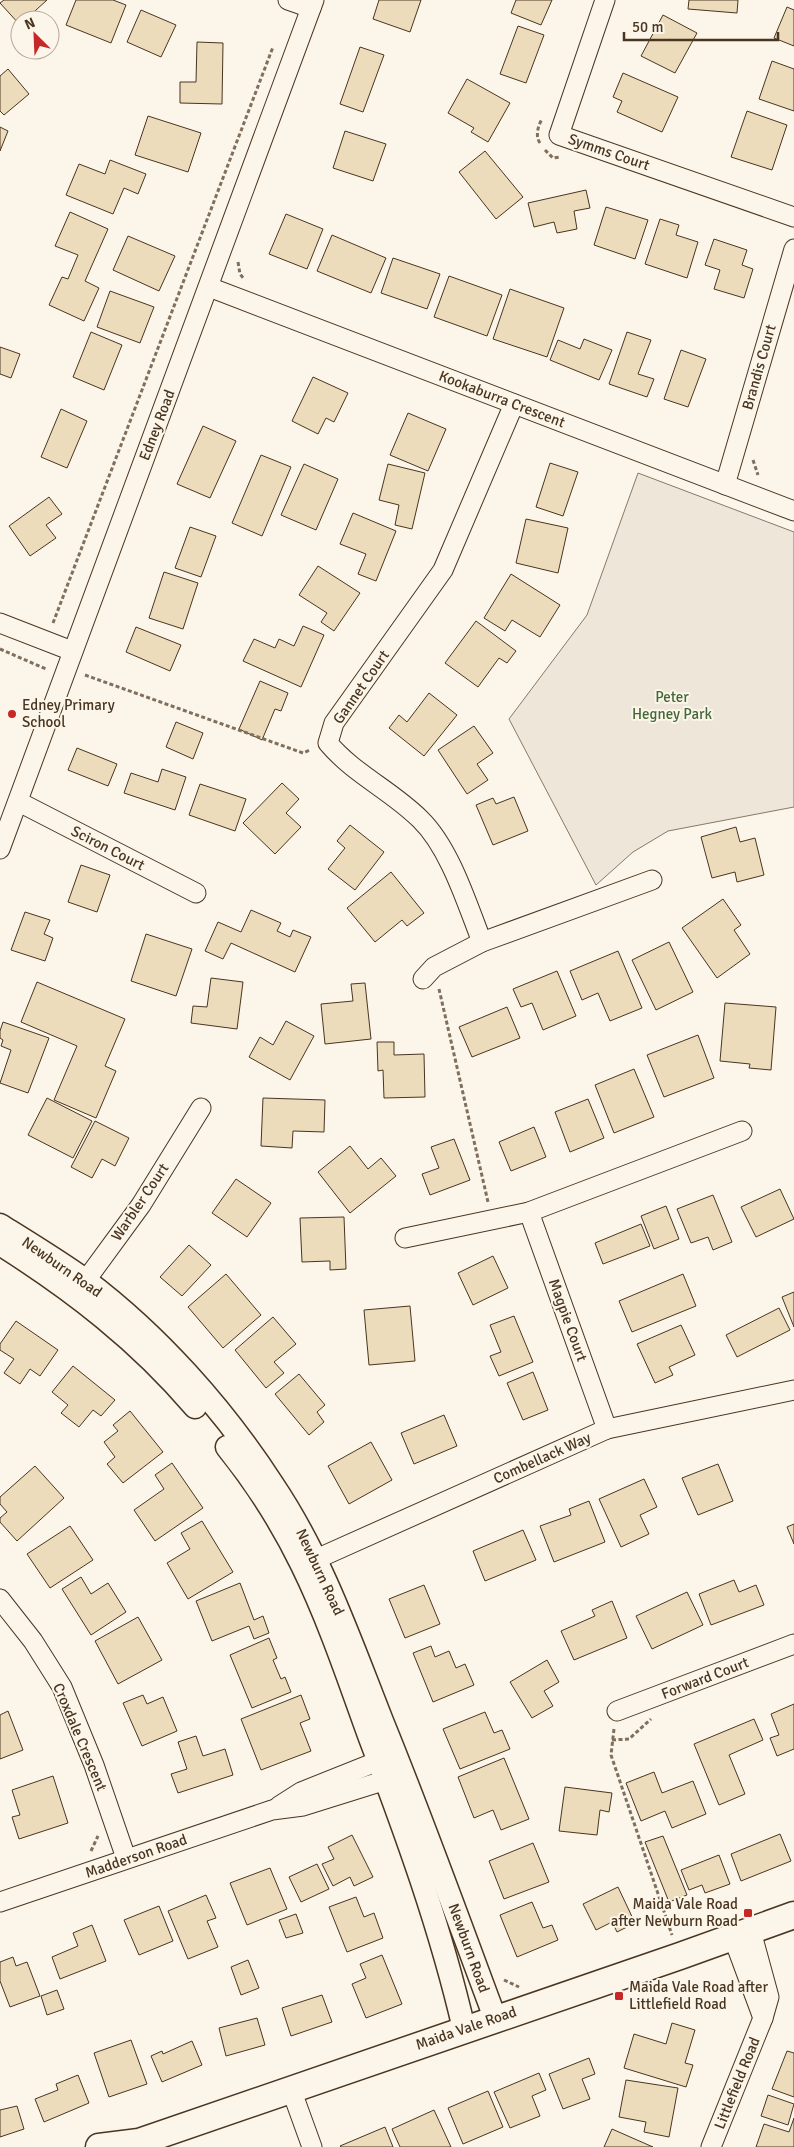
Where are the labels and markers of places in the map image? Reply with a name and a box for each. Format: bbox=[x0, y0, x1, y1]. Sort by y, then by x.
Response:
place label: Edney Primary School bbox=[22, 696, 115, 731]
marker: Edney Primary School bbox=[6, 708, 18, 720]
place label: Maida Vale Road after Newburn Road bbox=[611, 1895, 738, 1930]
marker: Maida Vale Road after Newburn Road bbox=[742, 1907, 754, 1919]
place label: Maida Vale Road after Littlefield Road bbox=[629, 1978, 769, 2013]
marker: Maida Vale Road after Littlefield Road bbox=[613, 1990, 625, 2002]

